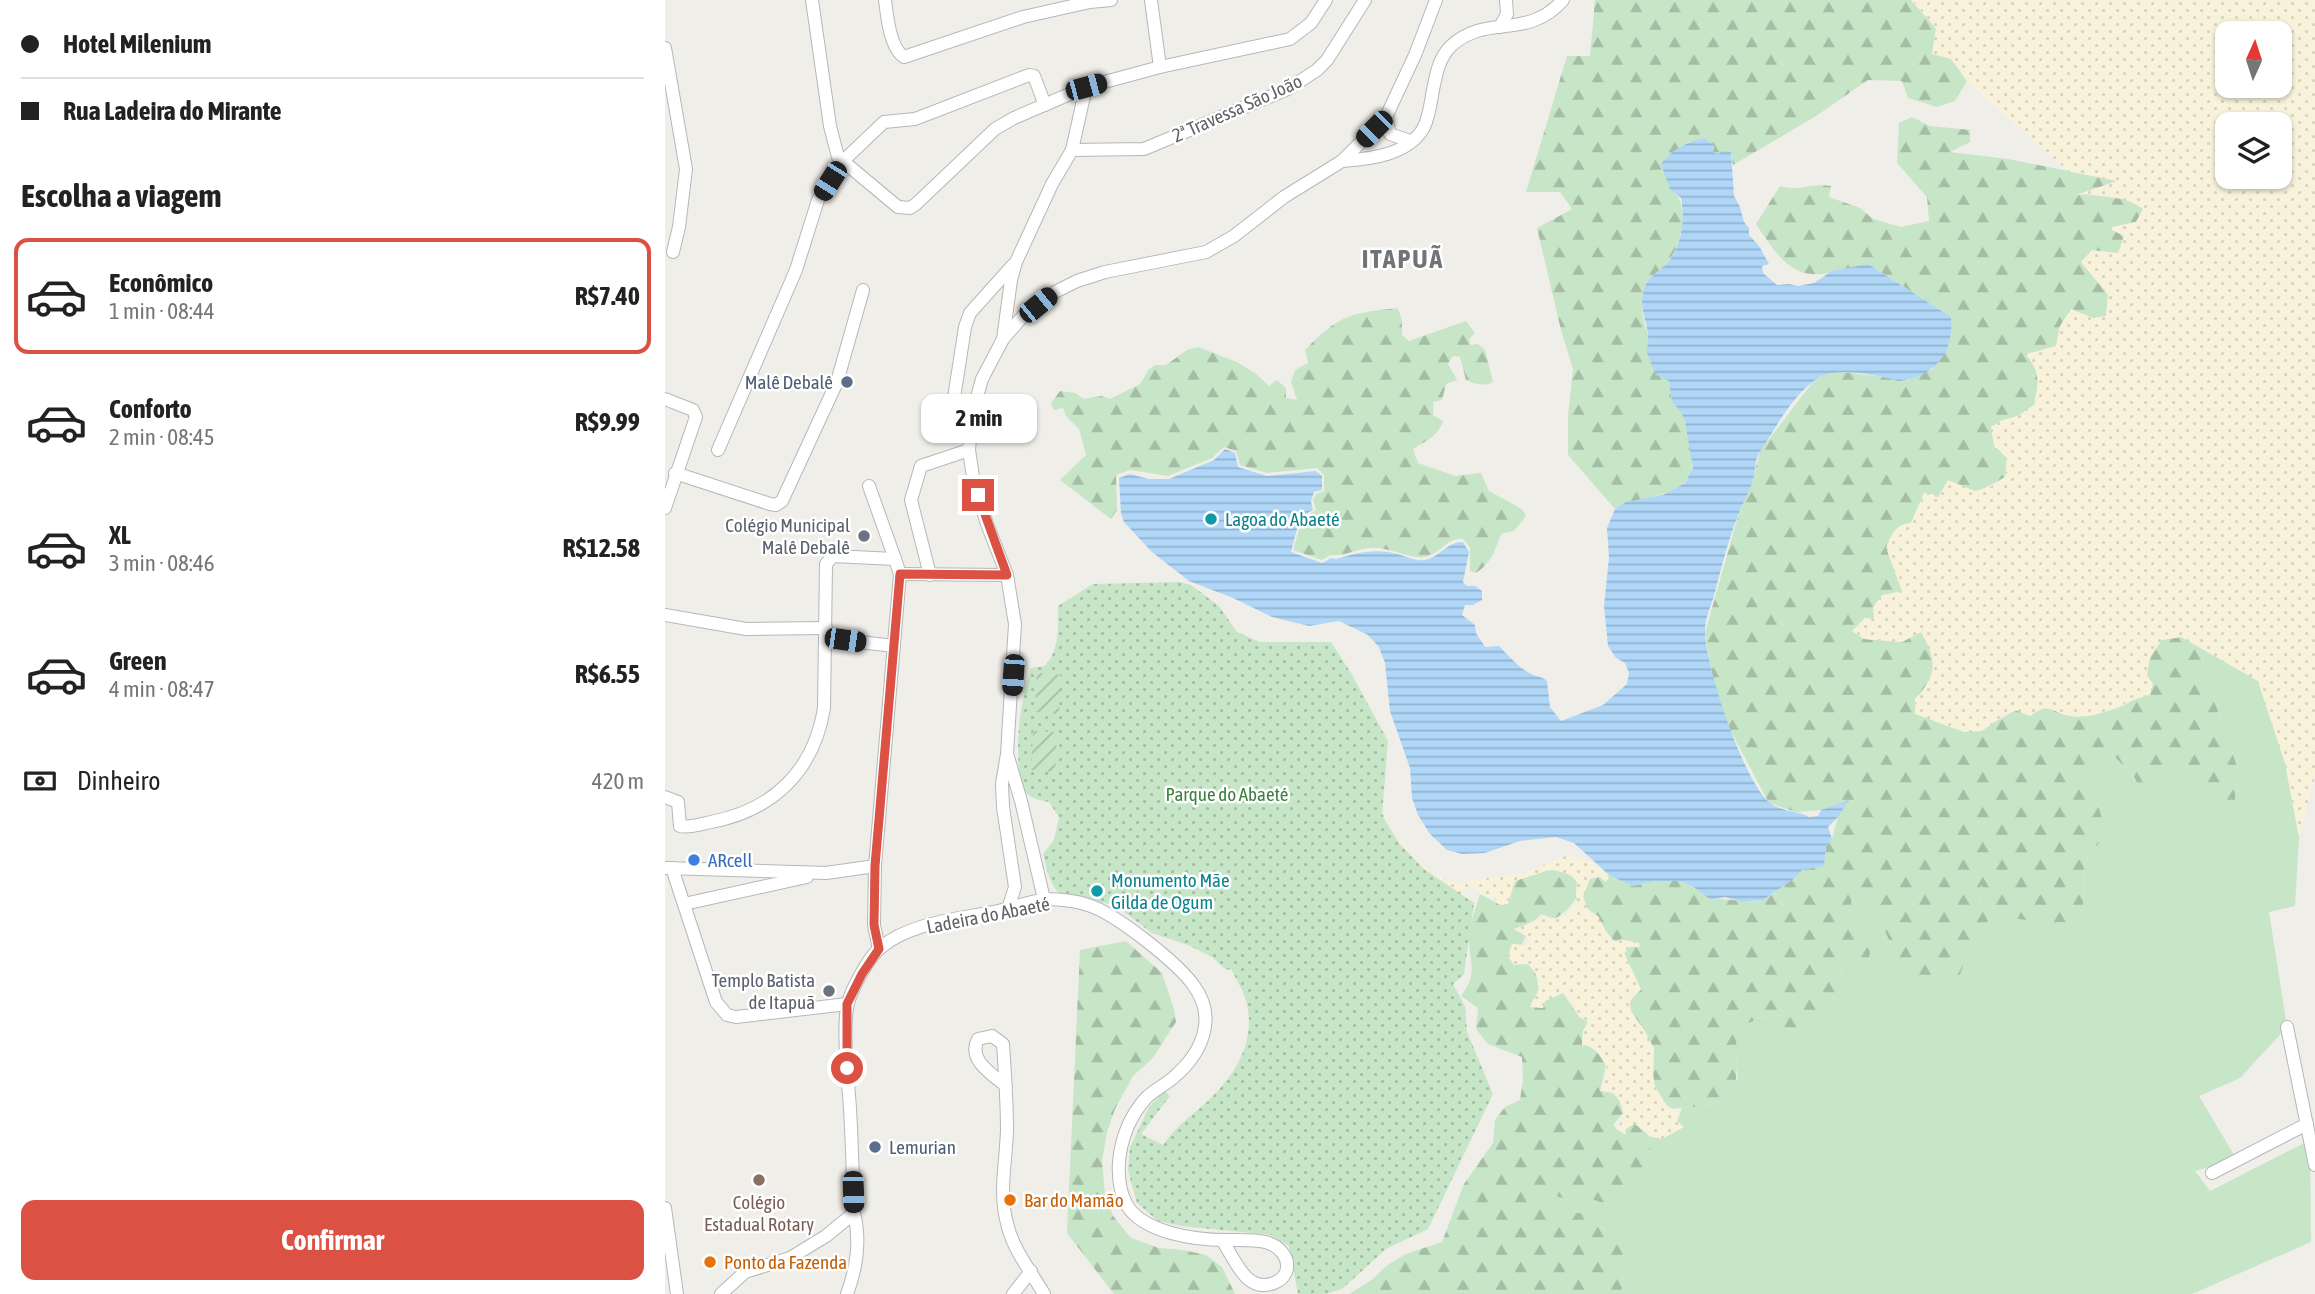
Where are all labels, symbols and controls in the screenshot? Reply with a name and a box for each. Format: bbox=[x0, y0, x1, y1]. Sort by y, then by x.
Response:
north arrow bbox=[2215, 21, 2293, 98]
map controls bbox=[2215, 21, 2292, 189]
text: Hotel Milenium bbox=[63, 29, 212, 59]
street label: 2ª Travessa São João bbox=[1169, 69, 1305, 146]
car bbox=[1063, 71, 1110, 103]
text: Rua Ladeira do Mirante bbox=[63, 96, 282, 126]
car bbox=[1352, 107, 1397, 151]
button: layers bbox=[2215, 112, 2292, 189]
car bbox=[810, 158, 851, 204]
text: Escolha a viagem bbox=[21, 177, 221, 214]
district label: ITAPUÃ bbox=[1362, 244, 1444, 274]
icon: car bbox=[25, 265, 88, 328]
text: Econômico bbox=[109, 268, 213, 298]
text: R$7.40 bbox=[575, 281, 640, 311]
car bbox=[1016, 284, 1061, 326]
text: 1 min · 08:44 bbox=[109, 298, 215, 324]
place label: Malê Debalê bbox=[745, 371, 833, 393]
marker: Malê Debalê bbox=[839, 374, 855, 390]
icon: car bbox=[25, 391, 88, 454]
callout: 2 min bbox=[920, 393, 1036, 442]
text: Conforto bbox=[109, 394, 192, 424]
text: 2 min bbox=[956, 405, 1002, 431]
text: R$9.99 bbox=[575, 407, 640, 437]
text: 2 min · 08:45 bbox=[109, 424, 215, 450]
route end bbox=[962, 479, 994, 511]
place label: Lagoa do Abaeté bbox=[1225, 508, 1340, 530]
marker: Lagoa do Abaeté bbox=[1203, 511, 1219, 527]
place label: Colégio Municipal Malê Debalê bbox=[725, 514, 850, 558]
icon: car bbox=[25, 517, 88, 580]
text: XL bbox=[109, 520, 131, 550]
marker: Colégio Municipal Malê Debalê bbox=[856, 528, 872, 544]
text: R$12.58 bbox=[563, 533, 640, 563]
text: 3 min · 08:46 bbox=[109, 550, 215, 576]
car bbox=[823, 627, 868, 653]
icon: car bbox=[25, 643, 88, 706]
text: Green bbox=[109, 646, 167, 676]
car bbox=[1002, 653, 1025, 697]
text: R$6.55 bbox=[575, 659, 640, 689]
text: 4 min · 08:47 bbox=[109, 676, 215, 702]
icon: cash bbox=[21, 762, 59, 800]
text: Dinheiro bbox=[77, 766, 160, 796]
text: 420 m bbox=[592, 768, 644, 794]
park label: Parque do Abaeté bbox=[1165, 783, 1289, 805]
place label: ARcell bbox=[708, 849, 753, 871]
marker: ARcell bbox=[686, 852, 702, 868]
place label: Monumento Mãe Gilda de Ogum bbox=[1111, 869, 1230, 913]
marker: Monumento Mãe Gilda de Ogum bbox=[1089, 883, 1105, 899]
street label: Ladeira do Abaeté bbox=[925, 892, 1051, 938]
place label: Templo Batista de Itapuã bbox=[711, 969, 815, 1013]
marker: Templo Batista de Itapuã bbox=[821, 983, 837, 999]
route start bbox=[831, 1052, 863, 1084]
place label: Lemurian bbox=[889, 1136, 956, 1158]
marker: Lemurian bbox=[867, 1139, 883, 1155]
car bbox=[842, 1171, 865, 1213]
marker: Colégio Estadual Rotary bbox=[751, 1172, 767, 1188]
place label: Bar do Mamão bbox=[1024, 1189, 1124, 1211]
place label: Colégio Estadual Rotary bbox=[704, 1191, 814, 1235]
marker: Bar do Mamão bbox=[1002, 1192, 1018, 1208]
button: Confirmar bbox=[21, 1200, 644, 1280]
place label: Ponto da Fazenda bbox=[724, 1251, 847, 1273]
marker: Ponto da Fazenda bbox=[702, 1254, 718, 1270]

